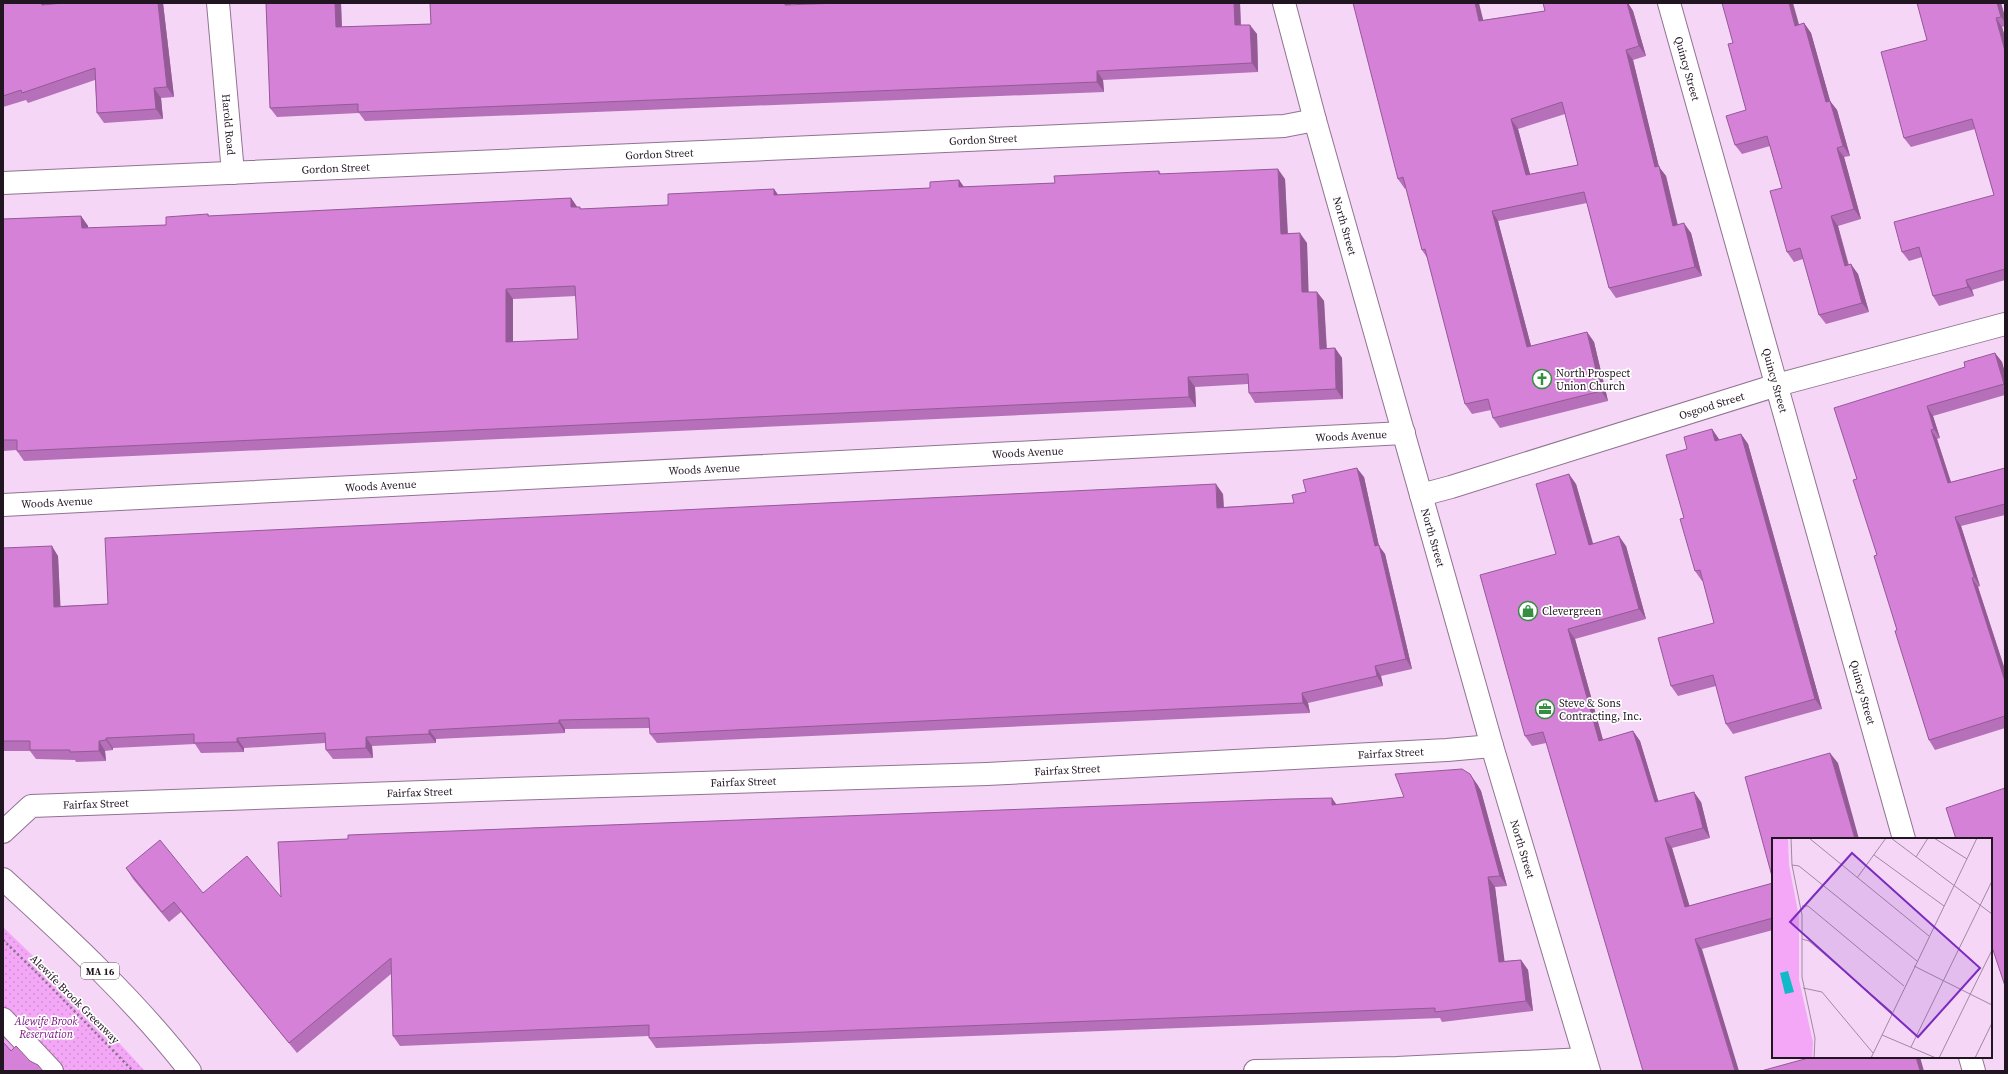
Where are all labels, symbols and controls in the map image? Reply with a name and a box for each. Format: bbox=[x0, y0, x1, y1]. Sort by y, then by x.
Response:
street label: Quincy Street bbox=[1671, 35, 1703, 103]
street label: Harold Road bbox=[218, 93, 238, 157]
street label: Gordon Street bbox=[949, 131, 1018, 149]
street label: Gordon Street bbox=[625, 145, 694, 163]
street label: Gordon Street bbox=[301, 160, 370, 178]
street label: North Street bbox=[1329, 195, 1360, 257]
street label: Quincy Street bbox=[1758, 347, 1791, 415]
place label: North Prospect Union Church bbox=[1556, 366, 1631, 394]
church icon: North Prospect Union Church bbox=[1531, 368, 1553, 390]
street label: Osgood Street bbox=[1677, 389, 1747, 423]
street label: Woods Avenue bbox=[1315, 427, 1388, 446]
street label: Woods Avenue bbox=[991, 443, 1064, 462]
street label: Woods Avenue bbox=[668, 460, 741, 479]
street label: Woods Avenue bbox=[344, 477, 417, 495]
street label: Woods Avenue bbox=[21, 493, 94, 512]
street label: North Street bbox=[1417, 507, 1448, 569]
shop icon: Clevergreen bbox=[1517, 600, 1539, 622]
place label: Clevergreen bbox=[1542, 604, 1602, 619]
street label: Quincy Street bbox=[1846, 659, 1879, 727]
place label: Steve & Sons Contracting, Inc. bbox=[1559, 696, 1642, 724]
office icon: Steve & Sons Contracting, Inc. bbox=[1534, 698, 1556, 720]
street label: Fairfax Street bbox=[1357, 744, 1424, 763]
street label: Fairfax Street bbox=[1034, 761, 1101, 780]
street label: Fairfax Street bbox=[710, 774, 777, 791]
street label: Fairfax Street bbox=[386, 784, 453, 801]
street label: Fairfax Street bbox=[63, 796, 129, 813]
street label: North Street bbox=[1506, 818, 1538, 880]
inset map bbox=[1772, 838, 1992, 1058]
street label: Alewife Brook Greenway bbox=[27, 951, 123, 1048]
road number: MA 16 bbox=[81, 963, 119, 979]
park label: Alewife Brook Reservation bbox=[14, 1014, 78, 1042]

